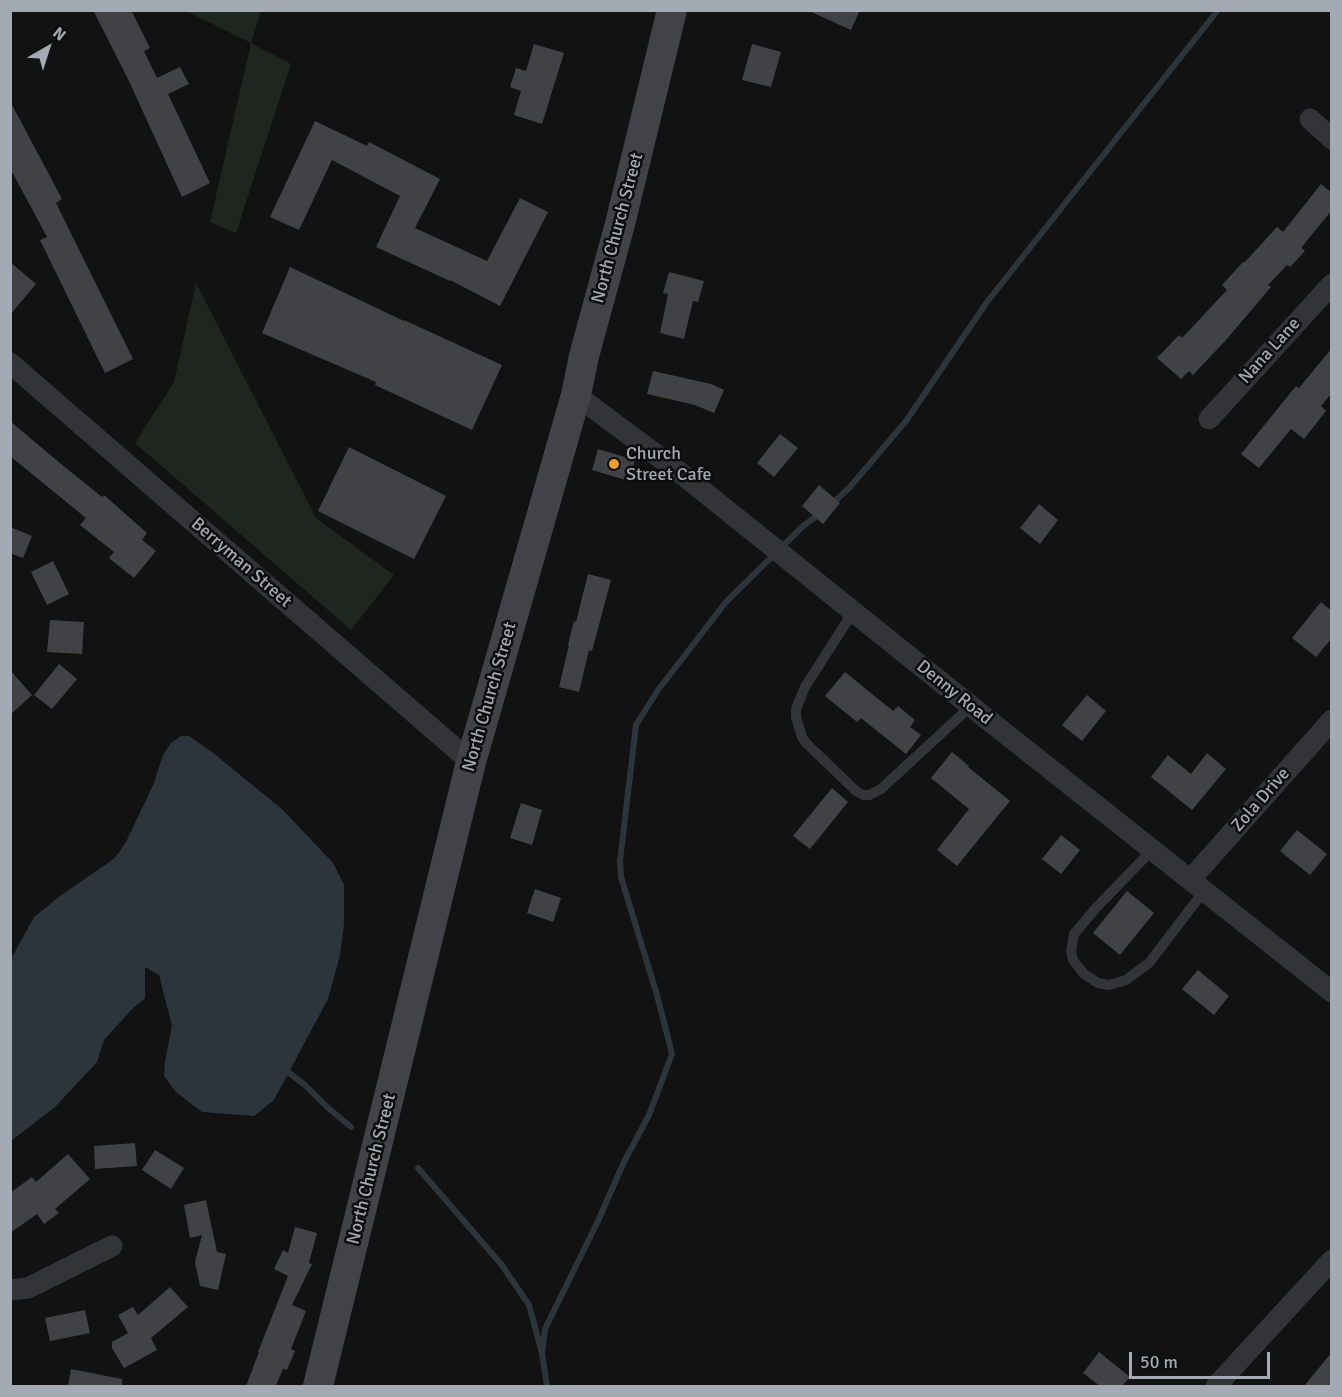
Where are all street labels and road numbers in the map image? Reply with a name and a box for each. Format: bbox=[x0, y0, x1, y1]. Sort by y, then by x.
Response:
street label: North Church Street bbox=[588, 151, 648, 305]
street label: Nana Lane bbox=[1235, 314, 1305, 388]
street label: Berryman Street bbox=[186, 513, 296, 613]
street label: North Church Street bbox=[458, 620, 522, 774]
street label: Denny Road bbox=[912, 656, 996, 730]
street label: Zola Drive bbox=[1227, 764, 1295, 836]
street label: North Church Street bbox=[343, 1091, 401, 1247]

